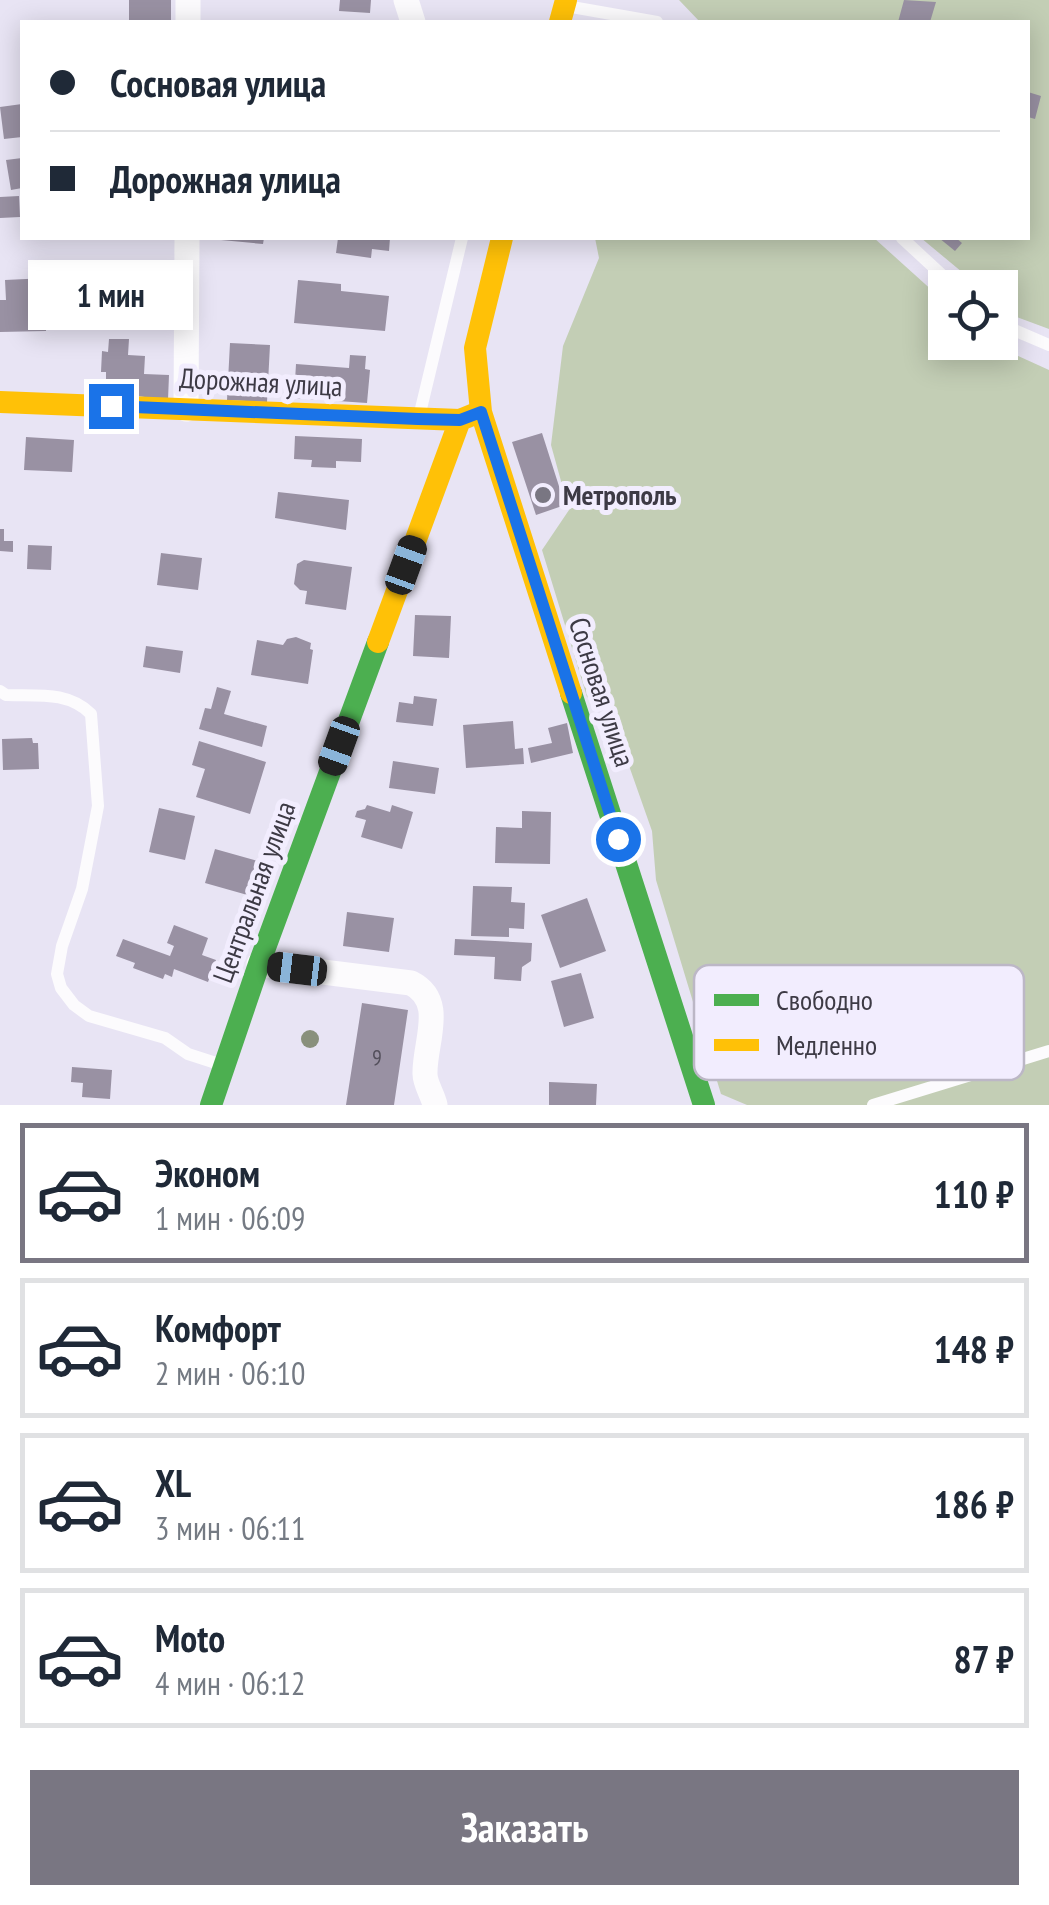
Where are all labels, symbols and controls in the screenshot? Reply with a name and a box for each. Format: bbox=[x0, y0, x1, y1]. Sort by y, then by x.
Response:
text: Сосновая улица bbox=[110, 58, 326, 107]
text: Дорожная улица bbox=[110, 154, 341, 203]
callout: 1 мин bbox=[28, 261, 194, 331]
map controls bbox=[928, 270, 1018, 360]
button: locate bbox=[928, 270, 1018, 360]
text: 1 мин bbox=[76, 274, 145, 316]
street label: Дорожная улица bbox=[178, 359, 344, 404]
route end bbox=[89, 384, 134, 429]
place label: Метрополь bbox=[563, 476, 677, 513]
marker: Метрополь bbox=[532, 484, 554, 506]
car bbox=[382, 532, 430, 598]
street label: Сосновая улица bbox=[561, 612, 644, 771]
car bbox=[315, 713, 363, 779]
street label: Центральная улица bbox=[204, 796, 303, 988]
route start bbox=[596, 817, 641, 862]
car bbox=[265, 950, 329, 988]
legend bbox=[694, 965, 1024, 1080]
text: Свободно bbox=[776, 981, 873, 1018]
text: Медленно bbox=[776, 1026, 877, 1063]
house number: 9 bbox=[372, 1043, 382, 1071]
icon: car bbox=[35, 1148, 125, 1238]
text: Эконом bbox=[155, 1148, 260, 1197]
text: 110 ₽ bbox=[934, 1169, 1014, 1218]
text: 1 мин · 06:09 bbox=[155, 1197, 305, 1239]
icon: car bbox=[35, 1303, 125, 1393]
text: Комфорт bbox=[155, 1303, 281, 1352]
text: 148 ₽ bbox=[934, 1324, 1014, 1373]
text: 2 мин · 06:10 bbox=[155, 1352, 305, 1394]
icon: car bbox=[35, 1458, 125, 1548]
text: XL bbox=[155, 1458, 191, 1507]
text: 186 ₽ bbox=[934, 1479, 1014, 1528]
text: 3 мин · 06:11 bbox=[155, 1507, 305, 1549]
icon: car bbox=[35, 1613, 125, 1703]
text: Moto bbox=[155, 1613, 225, 1662]
text: 87 ₽ bbox=[953, 1634, 1014, 1683]
text: 4 мин · 06:12 bbox=[155, 1662, 305, 1704]
button: Заказать bbox=[30, 1770, 1019, 1885]

